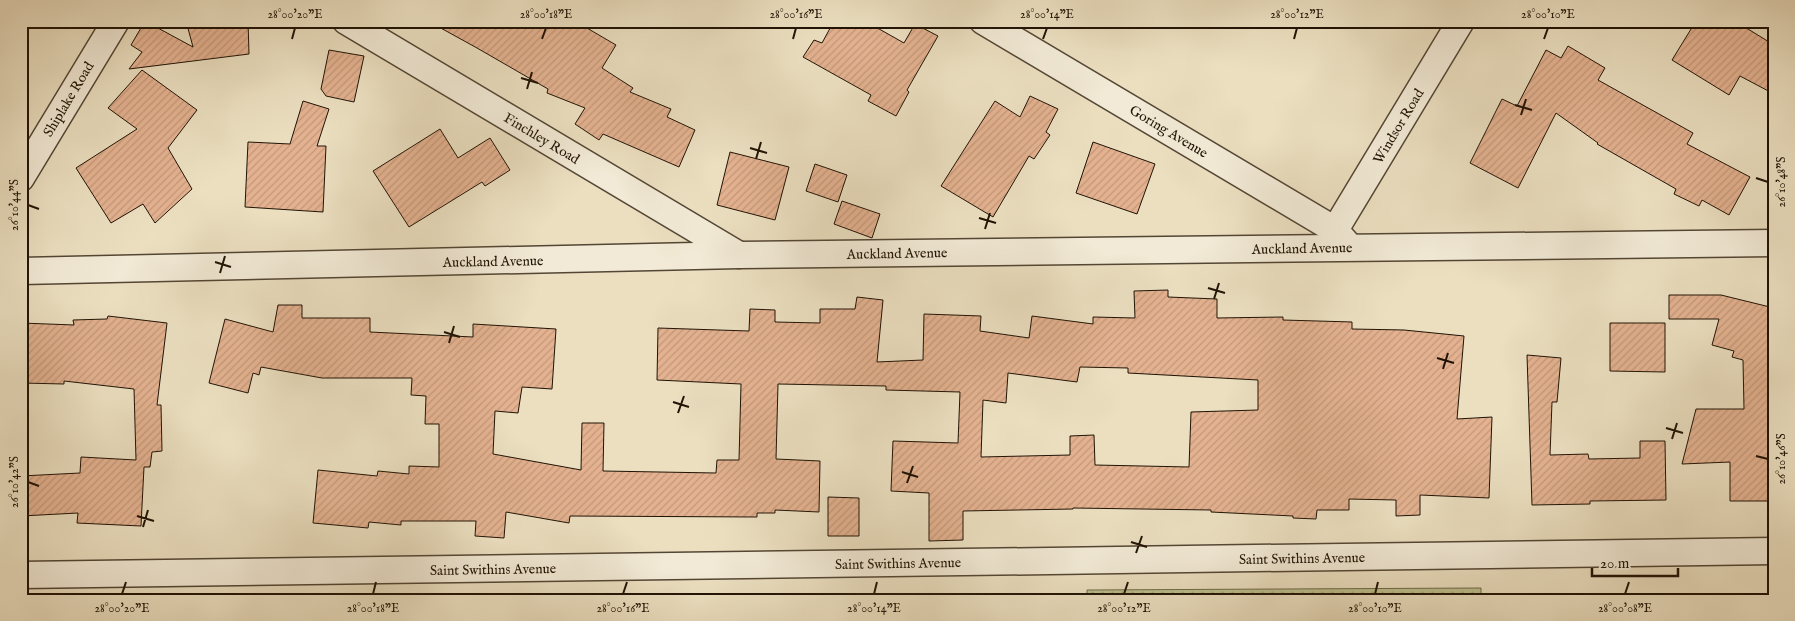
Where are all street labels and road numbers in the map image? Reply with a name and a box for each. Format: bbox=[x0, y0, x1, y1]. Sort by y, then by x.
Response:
street label: Shiplake Road bbox=[39, 58, 99, 140]
street label: Windsor Road bbox=[1369, 85, 1429, 167]
street label: Goring Avenue bbox=[1126, 101, 1211, 163]
street label: Finchley Road bbox=[500, 109, 583, 169]
street label: Auckland Avenue bbox=[1250, 239, 1353, 259]
street label: Auckland Avenue bbox=[845, 244, 948, 264]
street label: Auckland Avenue bbox=[441, 252, 544, 272]
street label: Saint Swithins Avenue bbox=[1239, 549, 1366, 569]
street label: Saint Swithins Avenue bbox=[835, 554, 962, 574]
street label: Saint Swithins Avenue bbox=[430, 560, 557, 580]

